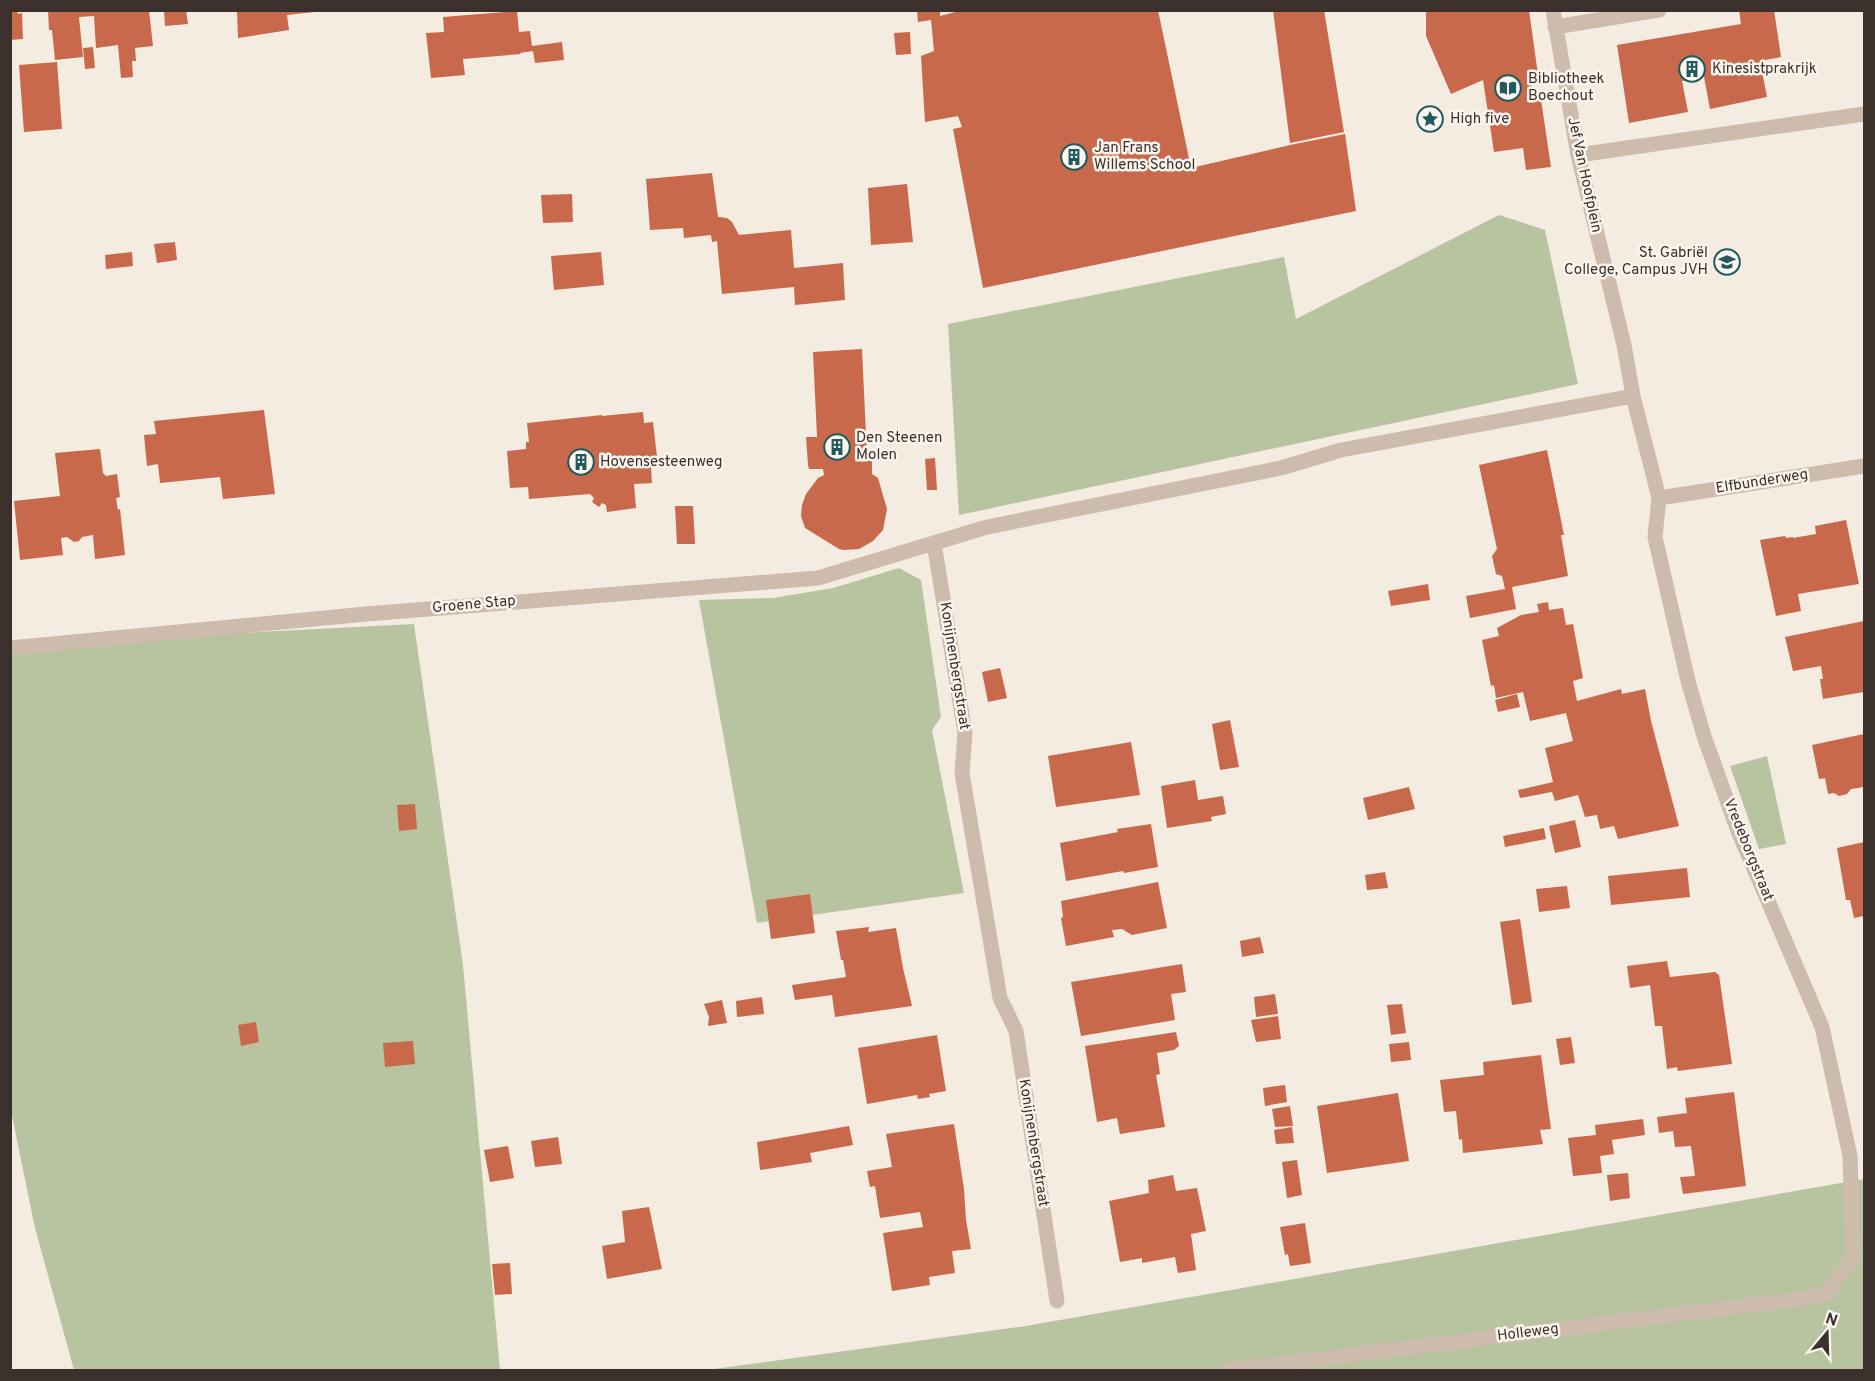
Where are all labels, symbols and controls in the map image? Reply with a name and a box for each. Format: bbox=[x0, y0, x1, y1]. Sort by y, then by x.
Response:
building icon: Kinesistprakrijk bbox=[1677, 54, 1707, 84]
place label: Kinesistprakrijk bbox=[1712, 60, 1817, 79]
place label: Bibliotheek Boechout bbox=[1528, 70, 1604, 106]
library icon: Bibliotheek Boechout bbox=[1493, 73, 1523, 103]
place icon: High five bbox=[1415, 104, 1445, 134]
place label: High five bbox=[1450, 110, 1509, 129]
street label: Jef Van Hoofplein bbox=[1562, 115, 1606, 235]
place label: Jan Frans Willems School bbox=[1094, 139, 1196, 175]
building icon: Jan Frans Willems School bbox=[1059, 142, 1089, 172]
place label: St. Gabriël College, Campus JVH bbox=[1564, 244, 1708, 280]
school or university icon: St. Gabriël College, Campus JVH bbox=[1712, 247, 1742, 277]
place label: Den Steenen Molen bbox=[856, 429, 943, 465]
building icon: Den Steenen Molen bbox=[822, 432, 852, 462]
building icon: Hovensesteenweg bbox=[566, 447, 596, 477]
place label: Hovensesteenweg bbox=[600, 453, 723, 472]
street label: Elfbunderweg bbox=[1714, 465, 1810, 499]
street label: Groene Stap bbox=[431, 592, 517, 618]
street label: Konijnenbergstraat bbox=[935, 601, 973, 731]
street label: Vredeborgstraat bbox=[1719, 796, 1777, 904]
street label: Konijnenbergstraat bbox=[1014, 1078, 1052, 1208]
north arrow bbox=[1797, 1303, 1857, 1363]
text: N bbox=[1823, 1309, 1840, 1332]
street label: Holleweg bbox=[1496, 1320, 1560, 1346]

